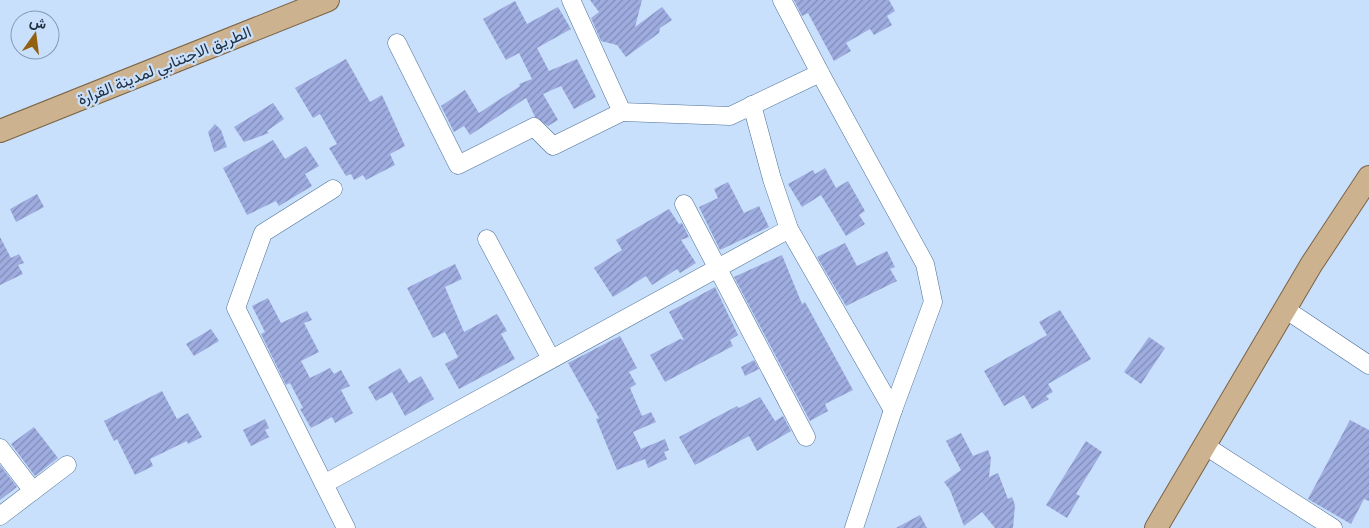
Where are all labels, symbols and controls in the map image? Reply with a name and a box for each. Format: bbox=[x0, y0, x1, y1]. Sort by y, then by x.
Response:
north arrow bbox=[10, 10, 60, 60]
text: ش bbox=[28, 11, 49, 33]
street label: الطريق الاجتنابي لمدينة القرارة bbox=[74, 20, 255, 113]

